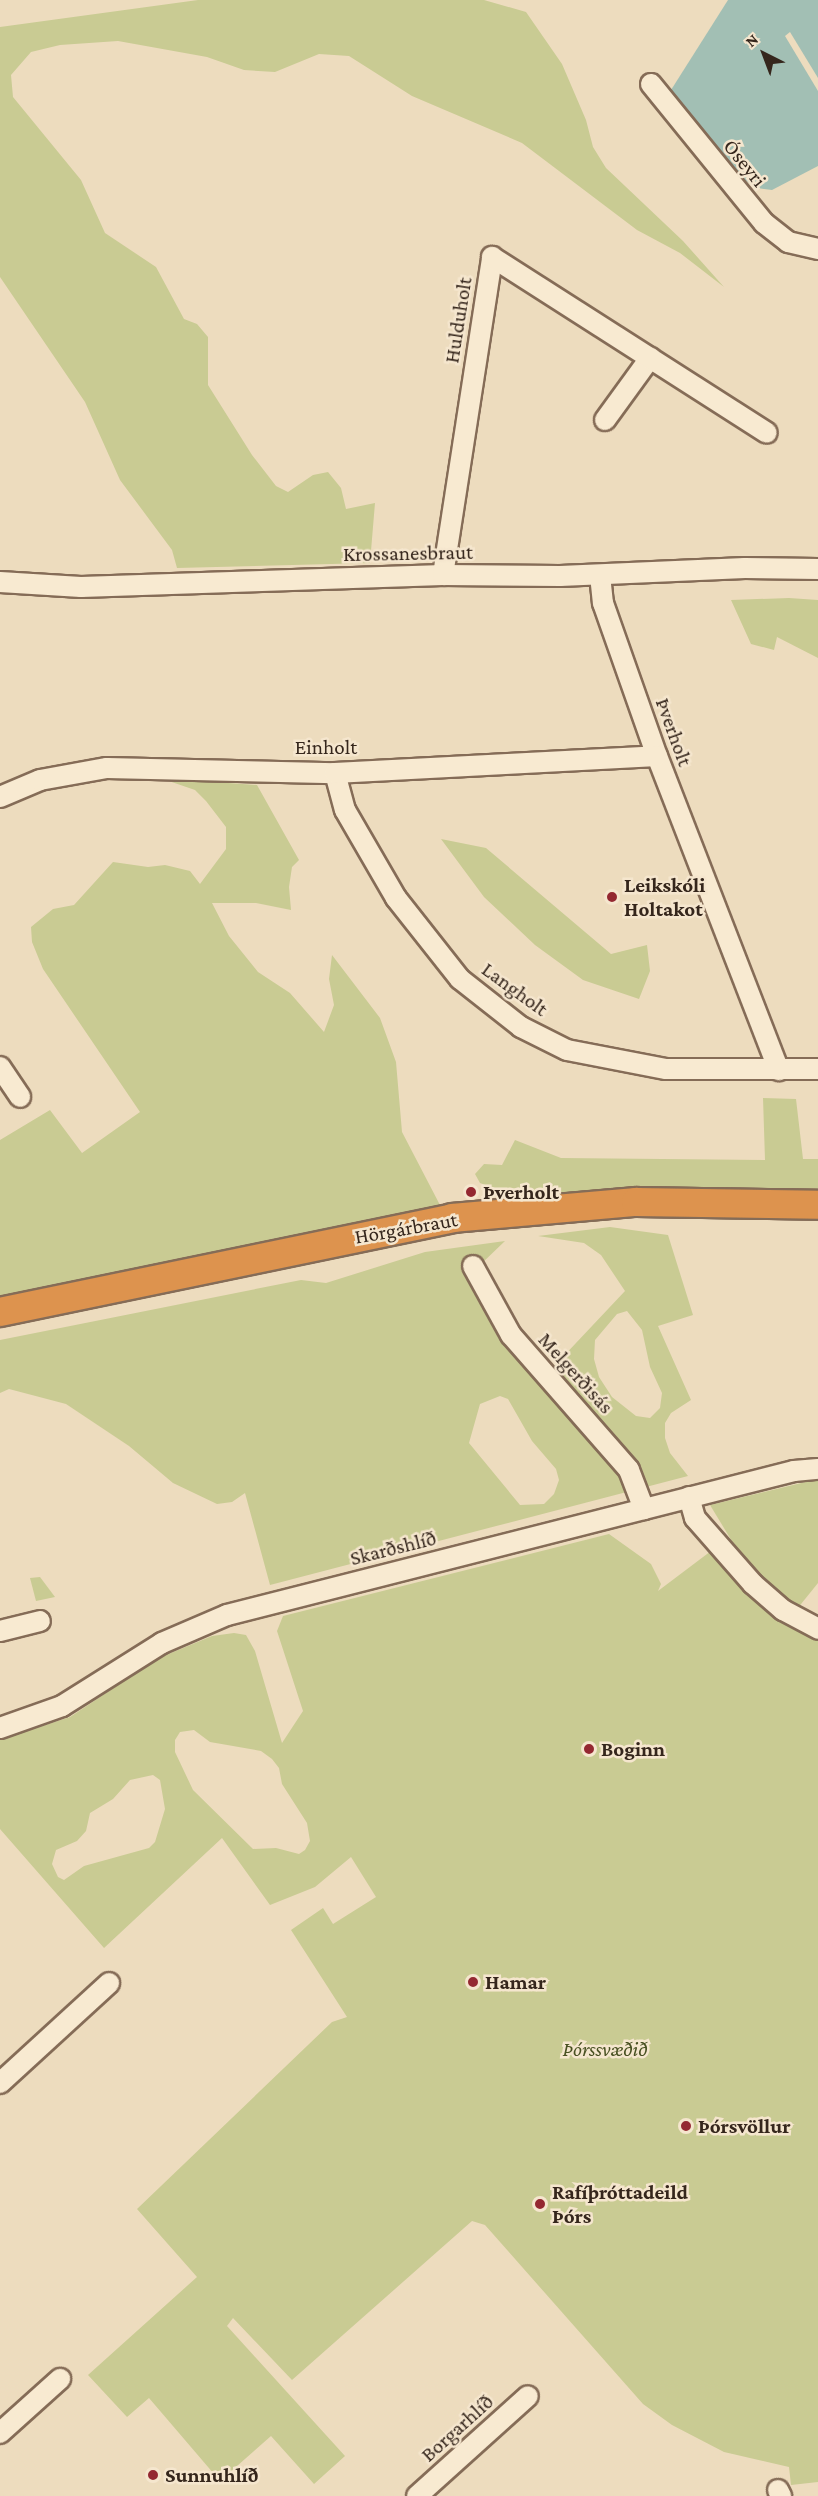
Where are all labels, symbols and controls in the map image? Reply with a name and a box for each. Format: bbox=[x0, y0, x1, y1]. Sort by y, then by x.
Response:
north arrow bbox=[734, 24, 794, 84]
text: N bbox=[742, 30, 761, 50]
street label: Óseyri bbox=[718, 134, 772, 192]
street label: Hulduholt bbox=[439, 275, 477, 365]
street label: Krossanesbraut bbox=[343, 539, 473, 567]
street label: Þverholt bbox=[650, 694, 698, 770]
street label: Einholt bbox=[295, 734, 357, 760]
place label: Leikskóli Holtakot bbox=[624, 872, 705, 922]
marker: Leikskóli Holtakot bbox=[605, 890, 619, 904]
street label: Langholt bbox=[477, 957, 553, 1021]
place label: Þverholt bbox=[483, 1179, 559, 1205]
marker: Þverholt bbox=[464, 1185, 478, 1199]
street label: Hörgárbraut bbox=[353, 1207, 459, 1249]
street label: Melgerðisás bbox=[533, 1327, 619, 1419]
street label: Skarðshlíð bbox=[347, 1525, 439, 1571]
place label: Boginn bbox=[601, 1736, 665, 1762]
marker: Boginn bbox=[582, 1742, 596, 1756]
place label: Hamar bbox=[485, 1969, 546, 1995]
marker: Hamar bbox=[466, 1975, 480, 1989]
park label: Þórssvæðið bbox=[562, 2036, 648, 2062]
place label: Þórsvöllur bbox=[698, 2113, 791, 2139]
marker: Þórsvöllur bbox=[679, 2119, 693, 2133]
place label: Rafíþróttadeild Þórs bbox=[552, 2179, 688, 2229]
marker: Rafíþróttadeild Þórs bbox=[533, 2197, 547, 2211]
street label: Borgarhlíð bbox=[416, 2389, 498, 2467]
place label: Sunnuhlíð bbox=[165, 2462, 258, 2488]
marker: Sunnuhlíð bbox=[146, 2468, 160, 2482]

